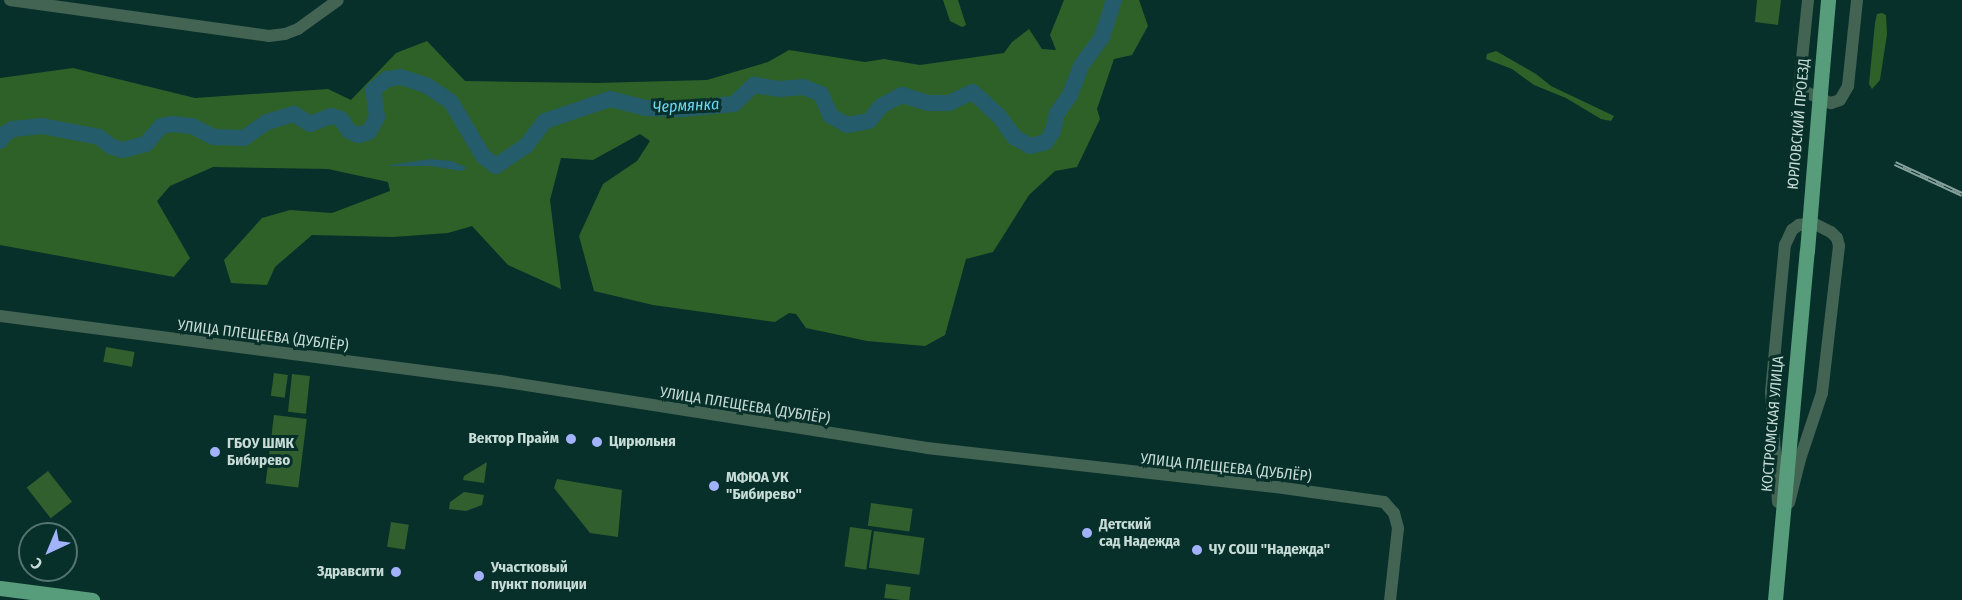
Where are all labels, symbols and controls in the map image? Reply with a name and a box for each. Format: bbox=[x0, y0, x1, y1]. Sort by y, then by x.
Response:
street label: ЮРЛОВСКИЙ ПРОЕЗД bbox=[1784, 58, 1814, 190]
water label: Чермянка bbox=[652, 95, 720, 117]
street label: УЛИЦА ПЛЕЩЕЕВА (ДУБЛЁР) bbox=[176, 317, 350, 355]
street label: КОСТРОМСКАЯ УЛИЦА bbox=[1758, 355, 1788, 493]
street label: УЛИЦА ПЛЕЩЕЕВА (ДУБЛЁР) bbox=[659, 384, 831, 428]
place label: Вектор Прайм bbox=[468, 430, 559, 448]
marker: Вектор Прайм bbox=[564, 432, 578, 446]
place label: Цирюльня bbox=[609, 433, 676, 451]
place label: ГБОУ ШМК Бибирево bbox=[227, 434, 294, 469]
marker: Цирюльня bbox=[590, 435, 604, 449]
marker: ГБОУ ШМК Бибирево bbox=[208, 445, 222, 459]
street label: УЛИЦА ПЛЕЩЕЕВА (ДУБЛЁР) bbox=[1139, 450, 1313, 486]
place label: МФЮА УК "Бибирево" bbox=[726, 468, 802, 503]
marker: МФЮА УК "Бибирево" bbox=[707, 479, 721, 493]
place label: Детский сад Надежда bbox=[1099, 515, 1180, 550]
north arrow bbox=[18, 522, 78, 582]
marker: Детский сад Надежда bbox=[1080, 526, 1094, 540]
place label: ЧУ СОШ "Надежда" bbox=[1209, 541, 1330, 559]
marker: ЧУ СОШ "Надежда" bbox=[1190, 543, 1204, 557]
text: С bbox=[27, 554, 46, 574]
place label: Участковый пункт полиции bbox=[491, 558, 587, 593]
place label: Здравсити bbox=[317, 563, 384, 581]
marker: Здравсити bbox=[389, 565, 403, 579]
marker: Участковый пункт полиции bbox=[472, 569, 486, 583]

